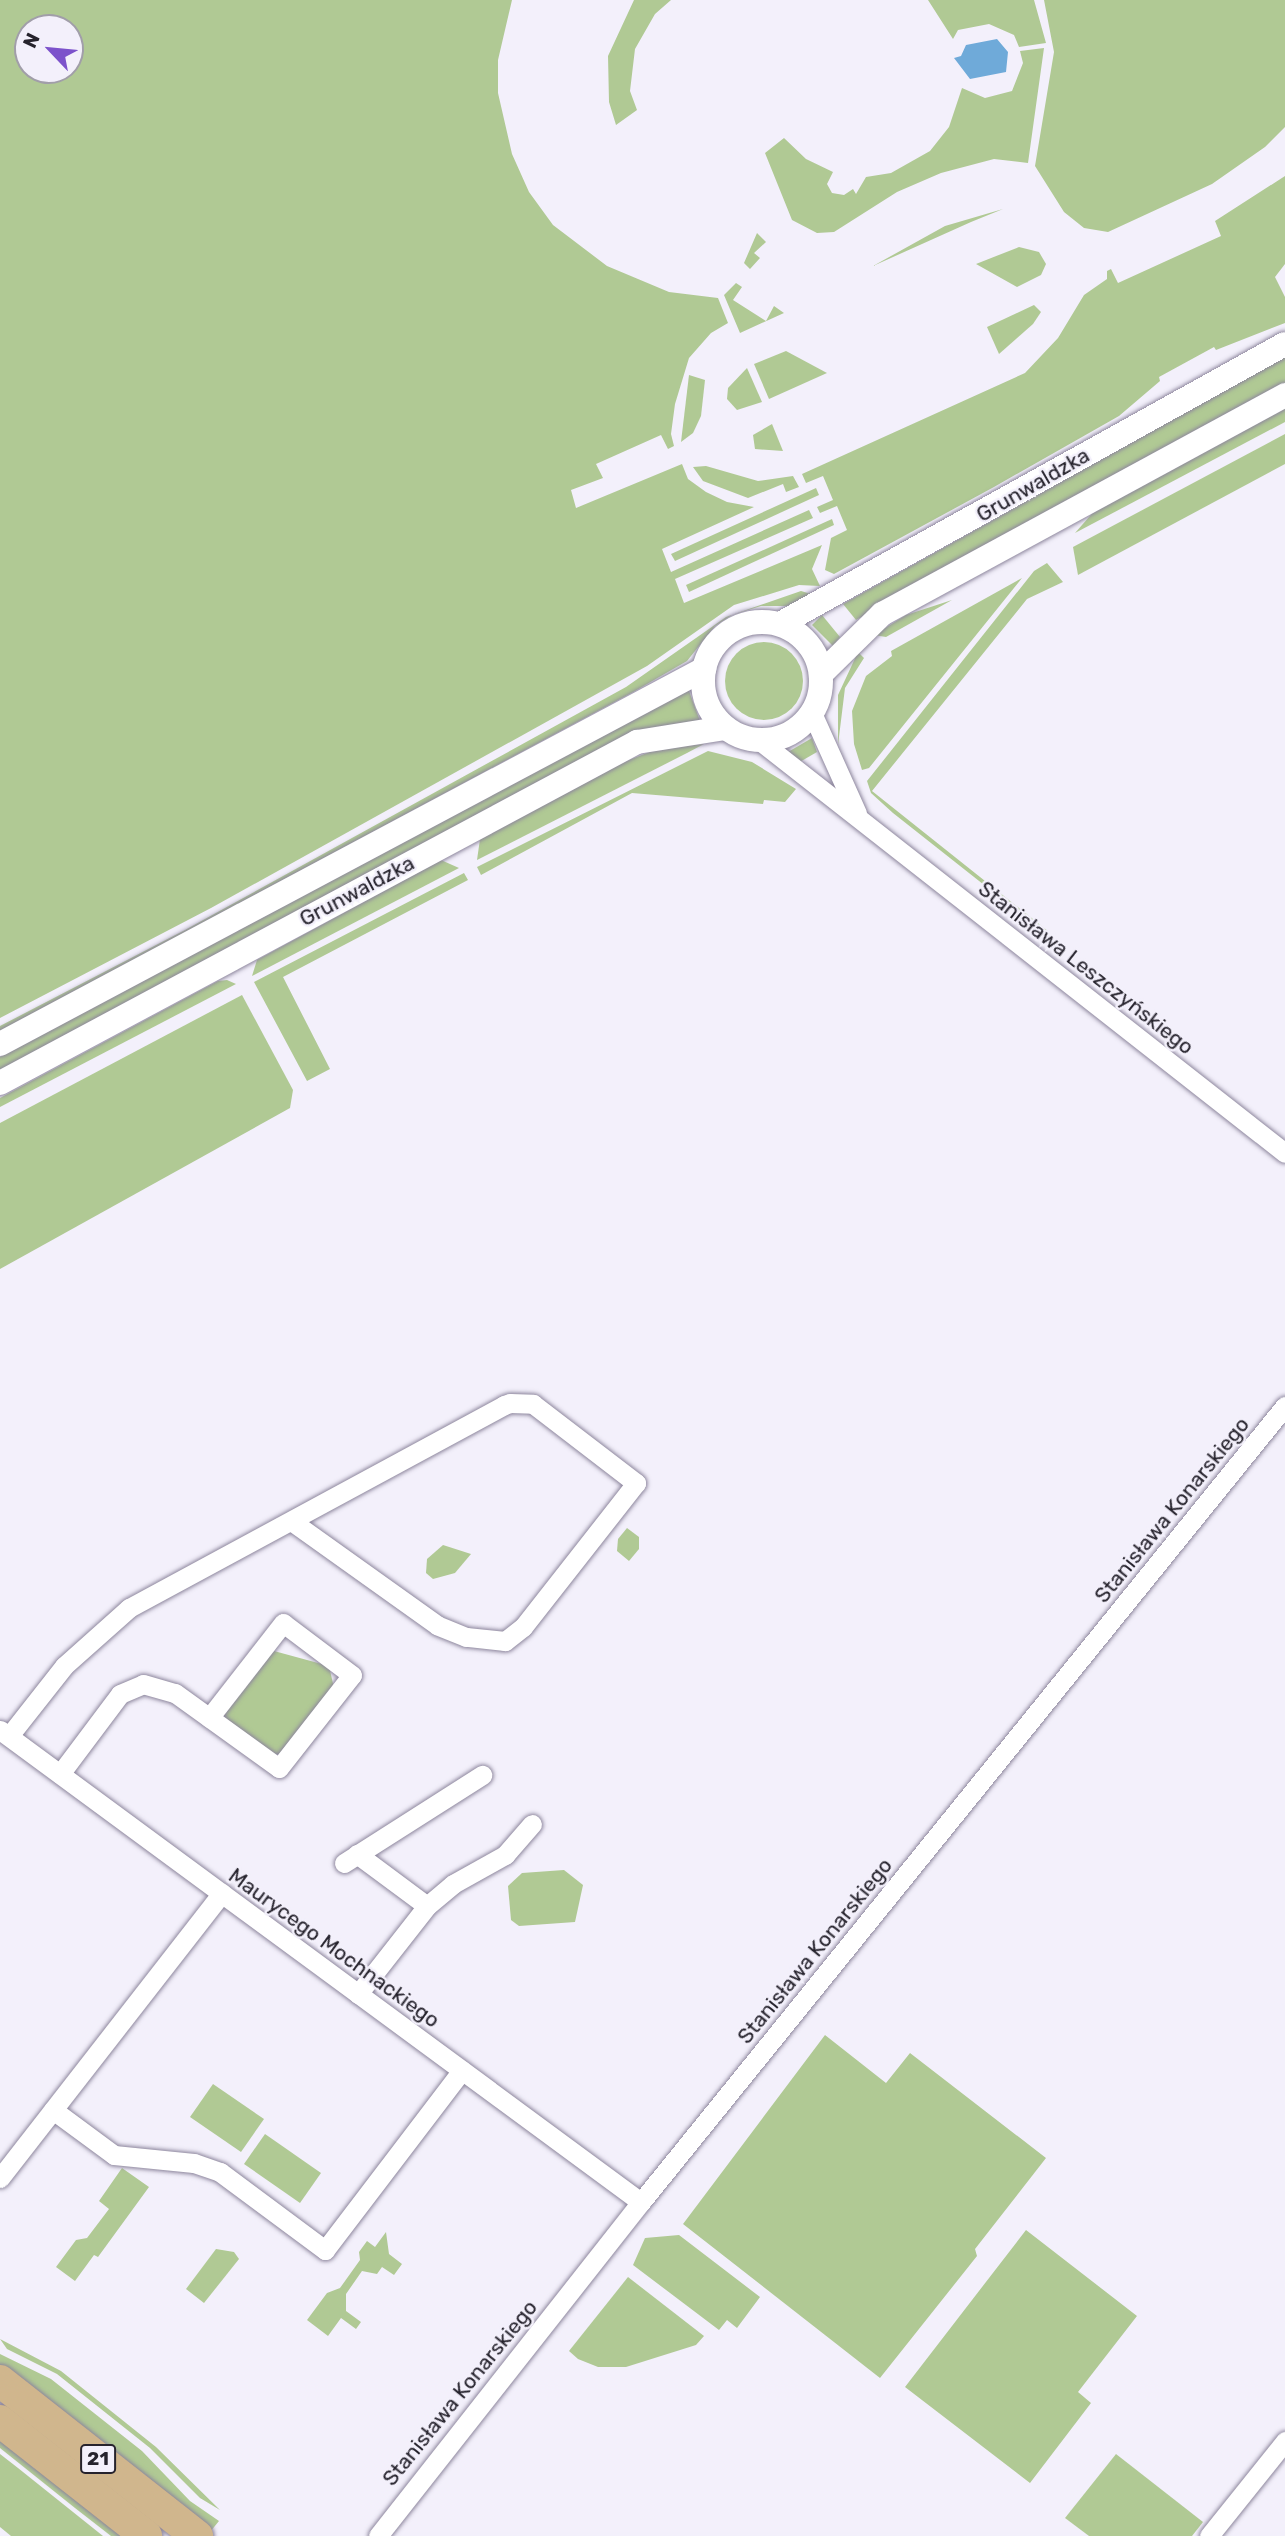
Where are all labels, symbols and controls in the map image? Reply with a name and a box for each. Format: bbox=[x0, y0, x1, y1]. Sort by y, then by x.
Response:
north arrow bbox=[14, 14, 84, 84]
text: N bbox=[18, 29, 45, 52]
street label: Grunwaldzka bbox=[972, 443, 1094, 527]
street label: Grunwaldzka bbox=[295, 850, 419, 932]
street label: Stanisława Leszczyńskiego bbox=[973, 876, 1199, 1060]
street label: Stanisława Konarskiego bbox=[1089, 1412, 1255, 1608]
street label: Stanisława Konarskiego bbox=[732, 1853, 898, 2049]
street label: Maurycego Mochnackiego bbox=[224, 1863, 444, 2033]
street label: Stanisława Konarskiego bbox=[377, 2295, 543, 2491]
road number: 21 bbox=[79, 2444, 117, 2474]

